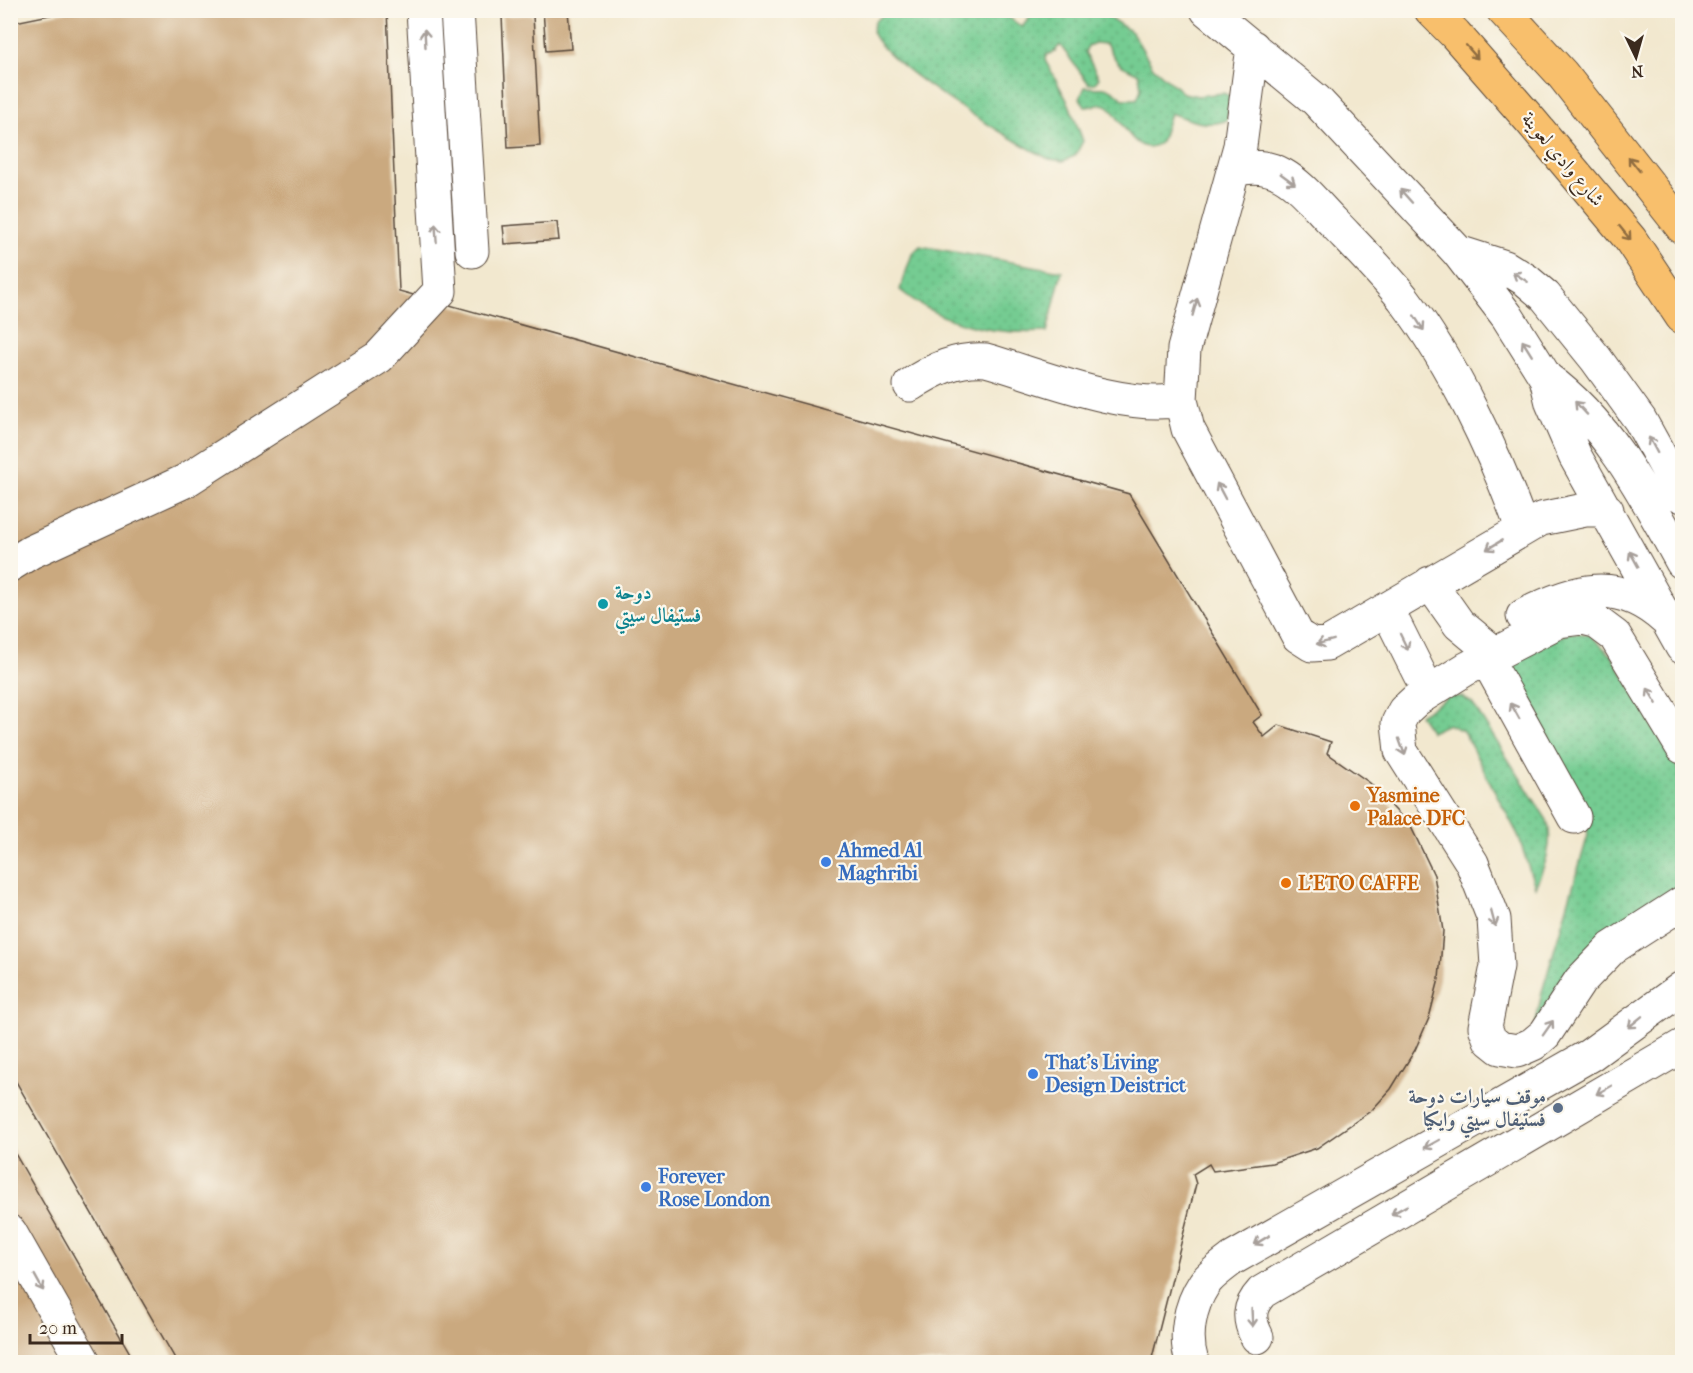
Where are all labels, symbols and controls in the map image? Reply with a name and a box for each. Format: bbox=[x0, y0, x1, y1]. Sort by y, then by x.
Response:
north arrow bbox=[1606, 27, 1666, 87]
one-way arrow bbox=[419, 29, 430, 49]
one-way arrow bbox=[1465, 44, 1478, 60]
text: N bbox=[1630, 61, 1644, 82]
street label: شارع وادي لعوينة bbox=[1512, 107, 1609, 215]
one-way arrow bbox=[1628, 156, 1641, 172]
one-way arrow bbox=[1280, 173, 1296, 185]
one-way arrow bbox=[1399, 189, 1413, 204]
one-way arrow bbox=[430, 223, 441, 243]
one-way arrow bbox=[1618, 225, 1631, 241]
one-way arrow bbox=[1513, 271, 1529, 283]
one-way arrow bbox=[1190, 298, 1202, 317]
one-way arrow bbox=[1414, 314, 1426, 331]
one-way arrow bbox=[1521, 340, 1533, 357]
one-way arrow bbox=[1575, 401, 1589, 416]
one-way arrow bbox=[1647, 437, 1658, 455]
one-way arrow bbox=[1215, 483, 1227, 500]
one-way arrow bbox=[1486, 540, 1503, 552]
one-way arrow bbox=[1628, 550, 1639, 568]
place label: دوحة فستيفال سيتي bbox=[615, 581, 701, 635]
marker: دوحة فستيفال سيتي bbox=[596, 597, 610, 611]
one-way arrow bbox=[1399, 632, 1411, 650]
one-way arrow bbox=[1316, 638, 1335, 649]
one-way arrow bbox=[1646, 688, 1658, 705]
one-way arrow bbox=[1509, 703, 1521, 720]
one-way arrow bbox=[1397, 738, 1408, 756]
place label: Yasmine Palace DFC bbox=[1366, 784, 1465, 830]
marker: Yasmine Palace DFC bbox=[1348, 799, 1362, 813]
place label: Ahmed Al Maghribi bbox=[836, 839, 923, 885]
marker: Ahmed Al Maghribi bbox=[819, 855, 833, 869]
place label: L'ETO CAFFE bbox=[1298, 872, 1419, 895]
marker: L'ETO CAFFE bbox=[1279, 876, 1293, 890]
one-way arrow bbox=[1488, 908, 1499, 927]
one-way arrow bbox=[1627, 1016, 1643, 1029]
one-way arrow bbox=[1542, 1020, 1554, 1036]
place label: That's Living Design Deistrict bbox=[1044, 1051, 1187, 1097]
marker: That's Living Design Deistrict bbox=[1026, 1067, 1040, 1081]
place label: موقف سيارات دوحة فستيفال سيتي وايكيا bbox=[1408, 1085, 1546, 1139]
one-way arrow bbox=[1595, 1085, 1613, 1096]
marker: موقف سيارات دوحة فستيفال سيتي وايكيا bbox=[1551, 1101, 1565, 1115]
one-way arrow bbox=[1424, 1138, 1441, 1150]
place label: Forever Rose London bbox=[657, 1165, 771, 1211]
marker: Forever Rose London bbox=[639, 1180, 653, 1194]
one-way arrow bbox=[1391, 1204, 1408, 1216]
one-way arrow bbox=[1254, 1234, 1271, 1246]
one-way arrow bbox=[33, 1274, 45, 1291]
scale bar bbox=[30, 1307, 122, 1345]
one-way arrow bbox=[1246, 1308, 1257, 1327]
text: 20 m bbox=[39, 1318, 77, 1339]

